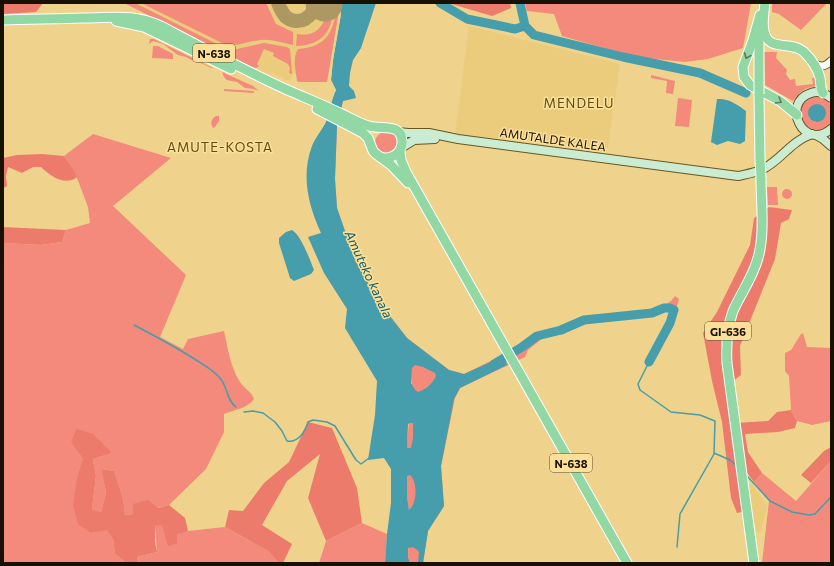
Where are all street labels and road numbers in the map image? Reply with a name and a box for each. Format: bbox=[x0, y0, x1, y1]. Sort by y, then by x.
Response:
road number: N-638 bbox=[193, 44, 235, 62]
street label: AMUTALDE KALEA bbox=[499, 125, 607, 153]
road number: GI-636 bbox=[705, 322, 751, 340]
road number: N-638 bbox=[550, 454, 592, 472]

